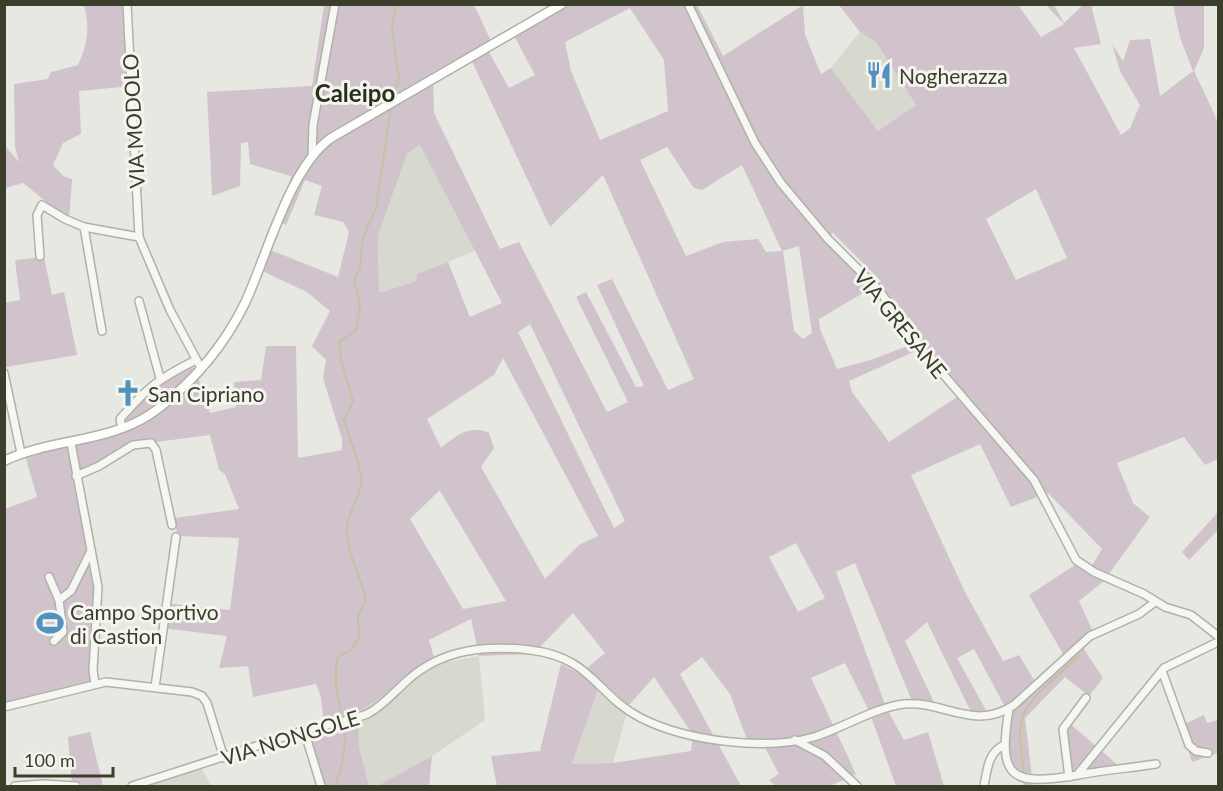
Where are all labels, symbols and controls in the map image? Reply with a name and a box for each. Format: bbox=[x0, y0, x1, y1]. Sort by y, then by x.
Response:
street label: VIA MODOLO bbox=[117, 53, 149, 189]
restaurant icon: Nogherazza bbox=[864, 60, 894, 90]
place label: Nogherazza bbox=[899, 63, 1008, 88]
district label: Caleipo bbox=[315, 78, 395, 107]
street label: VIA GRESANE bbox=[849, 263, 953, 383]
church icon: San Cipriano bbox=[113, 378, 143, 408]
place label: San Cipriano bbox=[148, 381, 264, 406]
place label: Campo Sportivo di Castion bbox=[70, 599, 219, 648]
sports icon: Campo Sportivo di Castion bbox=[35, 608, 65, 638]
street label: VIA NONGOLE bbox=[218, 704, 362, 770]
scale bar bbox=[15, 740, 112, 778]
text: 100 m bbox=[24, 749, 75, 771]

